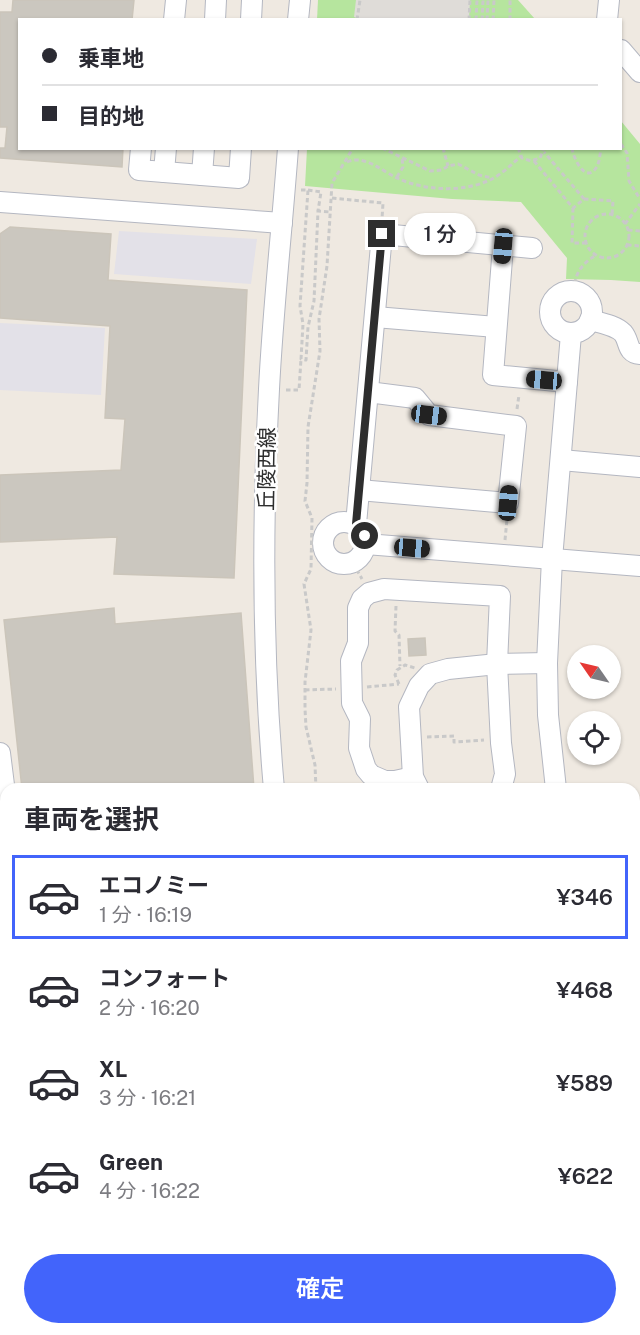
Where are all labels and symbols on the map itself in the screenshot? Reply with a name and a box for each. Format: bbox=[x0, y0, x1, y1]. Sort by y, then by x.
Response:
callout: 1 分 bbox=[403, 213, 475, 255]
route end bbox=[368, 220, 395, 247]
car bbox=[492, 227, 514, 265]
car bbox=[525, 369, 563, 391]
car bbox=[410, 404, 448, 426]
street label: 丘陵西線 bbox=[253, 427, 280, 511]
car bbox=[497, 484, 519, 522]
route start bbox=[351, 522, 378, 549]
car bbox=[393, 537, 431, 559]
north arrow bbox=[567, 645, 621, 699]

